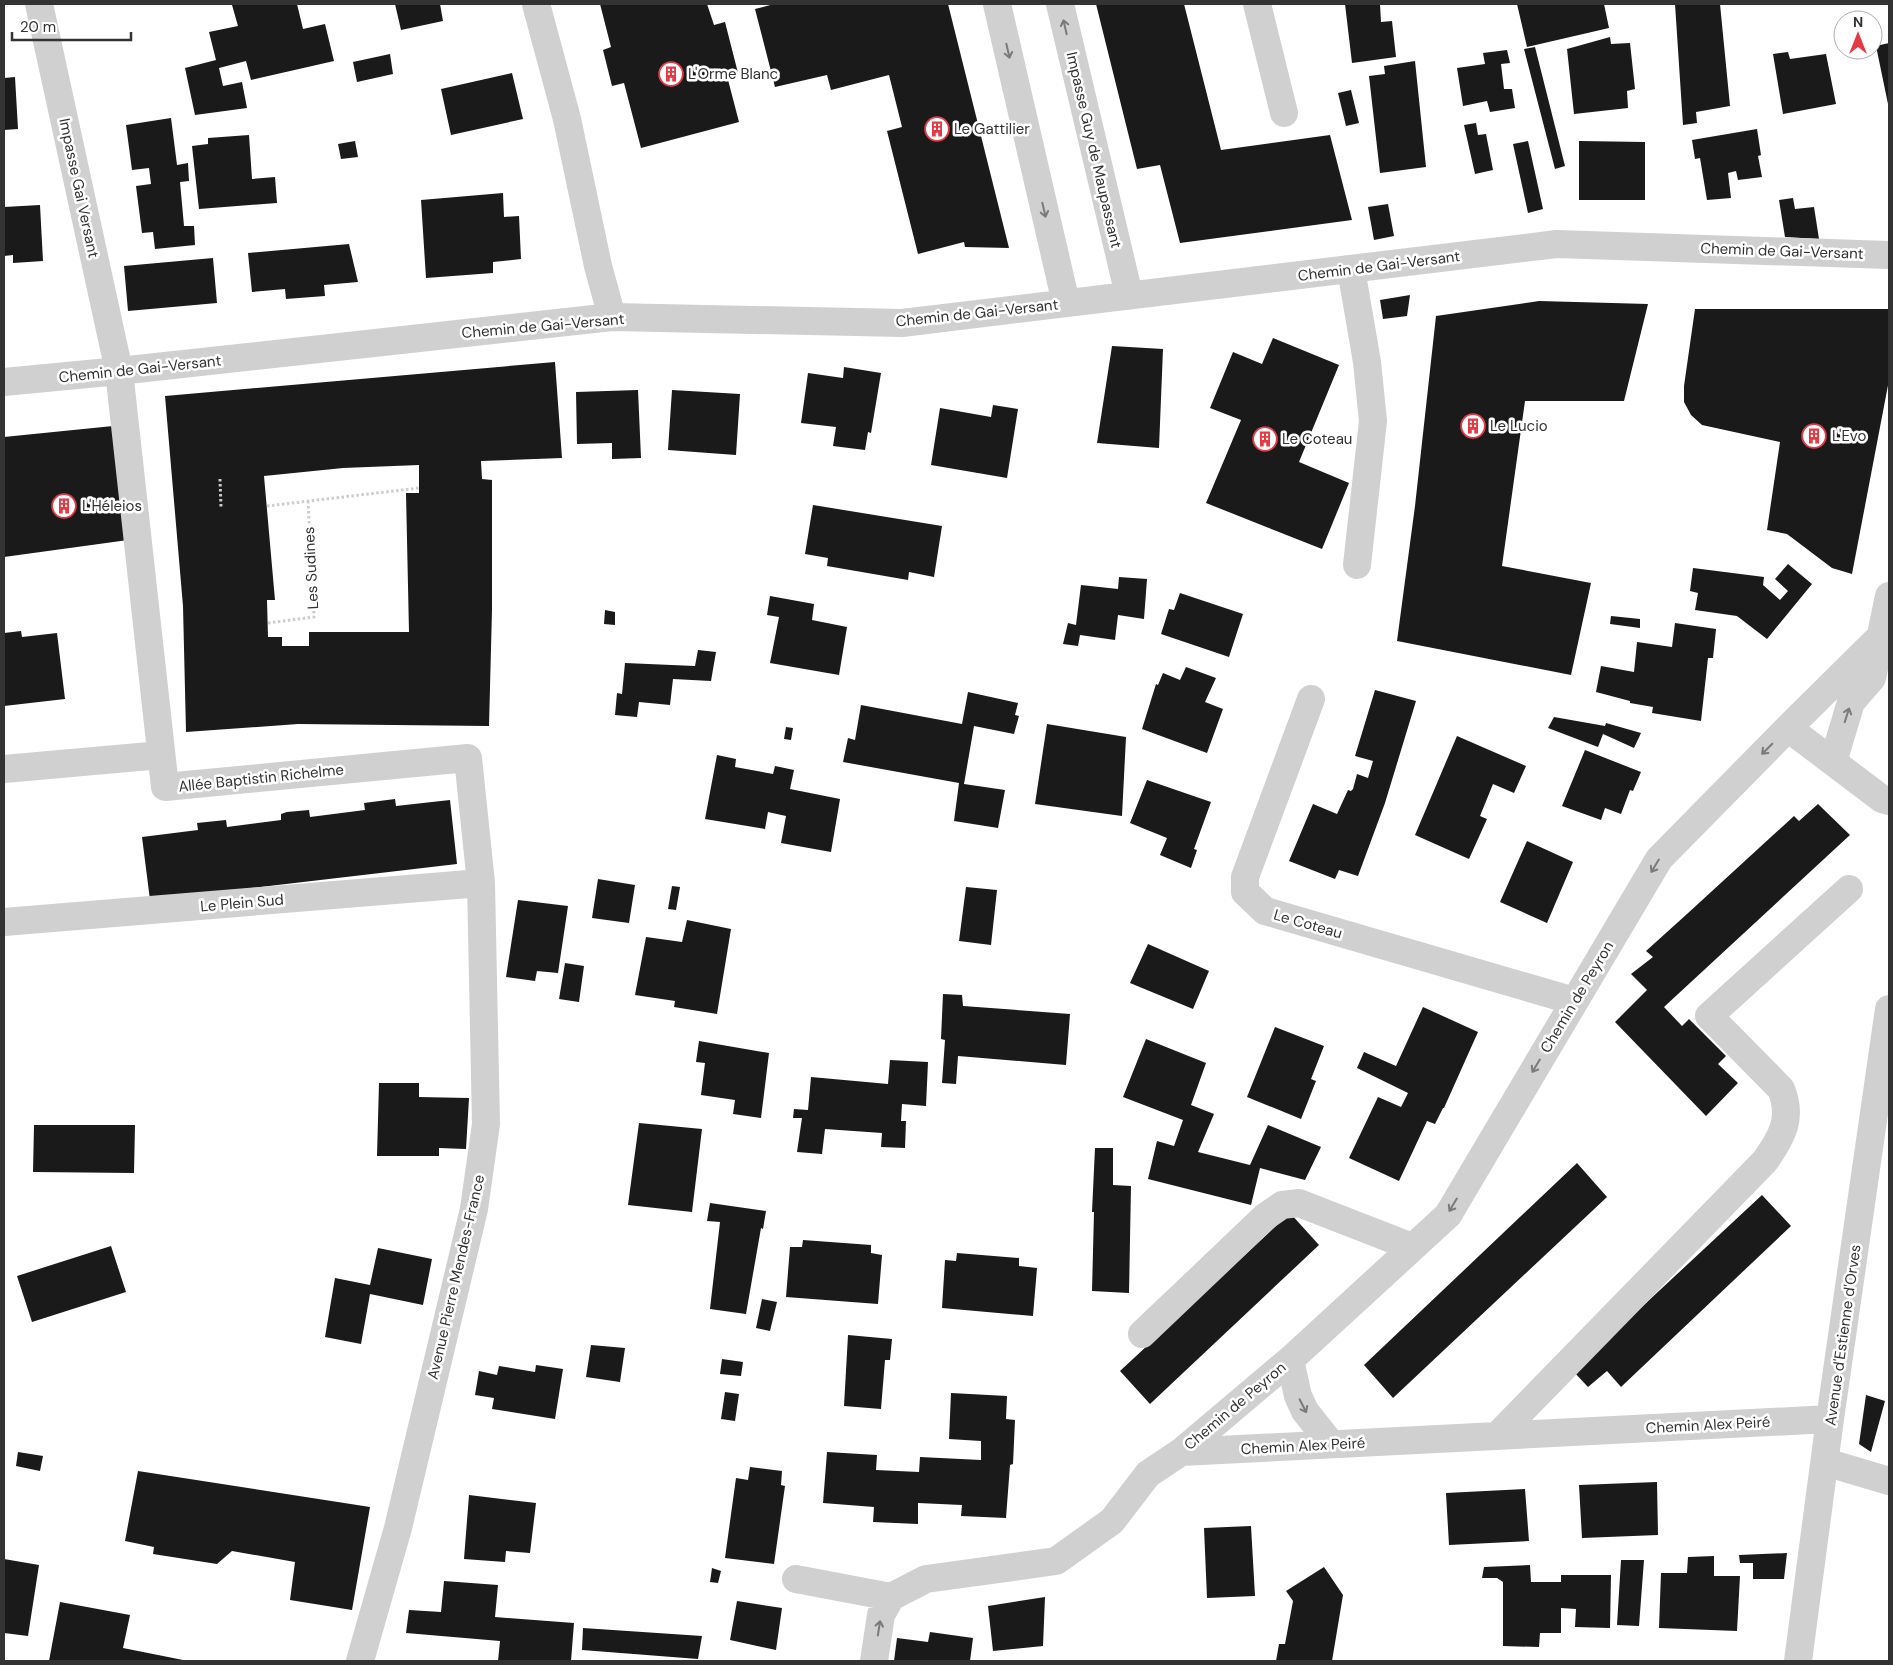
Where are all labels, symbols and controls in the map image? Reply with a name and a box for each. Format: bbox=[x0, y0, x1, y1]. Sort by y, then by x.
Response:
scale bar bbox=[12, 10, 131, 42]
north arrow bbox=[1833, 10, 1883, 60]
text: N bbox=[1853, 13, 1863, 31]
text: 20 m bbox=[20, 17, 56, 37]
one-way arrow bbox=[1060, 19, 1069, 35]
one-way arrow bbox=[1004, 43, 1013, 59]
street label: Impasse Guy de Maupassant bbox=[1062, 50, 1126, 250]
building icon: L'Orme Blanc bbox=[658, 61, 684, 87]
place label: L'Orme Blanc bbox=[688, 64, 778, 84]
street label: Impasse Gai Versant bbox=[54, 116, 104, 260]
building icon: Le Gattilier bbox=[924, 116, 950, 142]
place label: Le Gattilier bbox=[954, 119, 1030, 139]
one-way arrow bbox=[1040, 201, 1049, 217]
street label: Chemin de Gai-Versant bbox=[1700, 238, 1864, 264]
street label: Chemin de Gai-Versant bbox=[1297, 246, 1461, 286]
street label: Chemin de Gai-Versant bbox=[895, 295, 1059, 331]
street label: Chemin de Gai-Versant bbox=[461, 309, 625, 343]
street label: Chemin de Gai-Versant bbox=[58, 351, 222, 387]
building icon: Le Lucio bbox=[1460, 413, 1486, 439]
place label: Le Lucio bbox=[1490, 416, 1548, 436]
building icon: L'Evo bbox=[1801, 423, 1827, 449]
building icon: Le Coteau bbox=[1252, 426, 1278, 452]
place label: L'Evo bbox=[1832, 426, 1866, 446]
place label: Le Coteau bbox=[1282, 429, 1352, 449]
building icon: L'Héleios bbox=[51, 493, 77, 519]
place label: L'Héleios bbox=[82, 496, 142, 516]
street label: Les Sudines bbox=[299, 526, 323, 610]
one-way arrow bbox=[1842, 707, 1852, 723]
one-way arrow bbox=[1762, 742, 1774, 754]
street label: Allée Baptistin Richelme bbox=[177, 759, 345, 797]
one-way arrow bbox=[1650, 858, 1660, 872]
street label: Le Plein Sud bbox=[199, 889, 285, 917]
street label: Le Coteau bbox=[1271, 905, 1345, 943]
street label: Chemin de Peyron bbox=[1536, 937, 1618, 1057]
one-way arrow bbox=[1531, 1058, 1541, 1072]
street label: Avenue Pierre Mendes-France bbox=[423, 1173, 489, 1381]
one-way arrow bbox=[1448, 1198, 1458, 1212]
street label: Avenue d'Estienne d'Orves bbox=[1820, 1243, 1866, 1427]
street label: Chemin de Peyron bbox=[1180, 1358, 1290, 1454]
one-way arrow bbox=[1299, 1398, 1308, 1413]
street label: Chemin Alex Peiré bbox=[1645, 1412, 1771, 1438]
street label: Chemin Alex Peiré bbox=[1240, 1433, 1366, 1459]
one-way arrow bbox=[874, 1620, 884, 1636]

